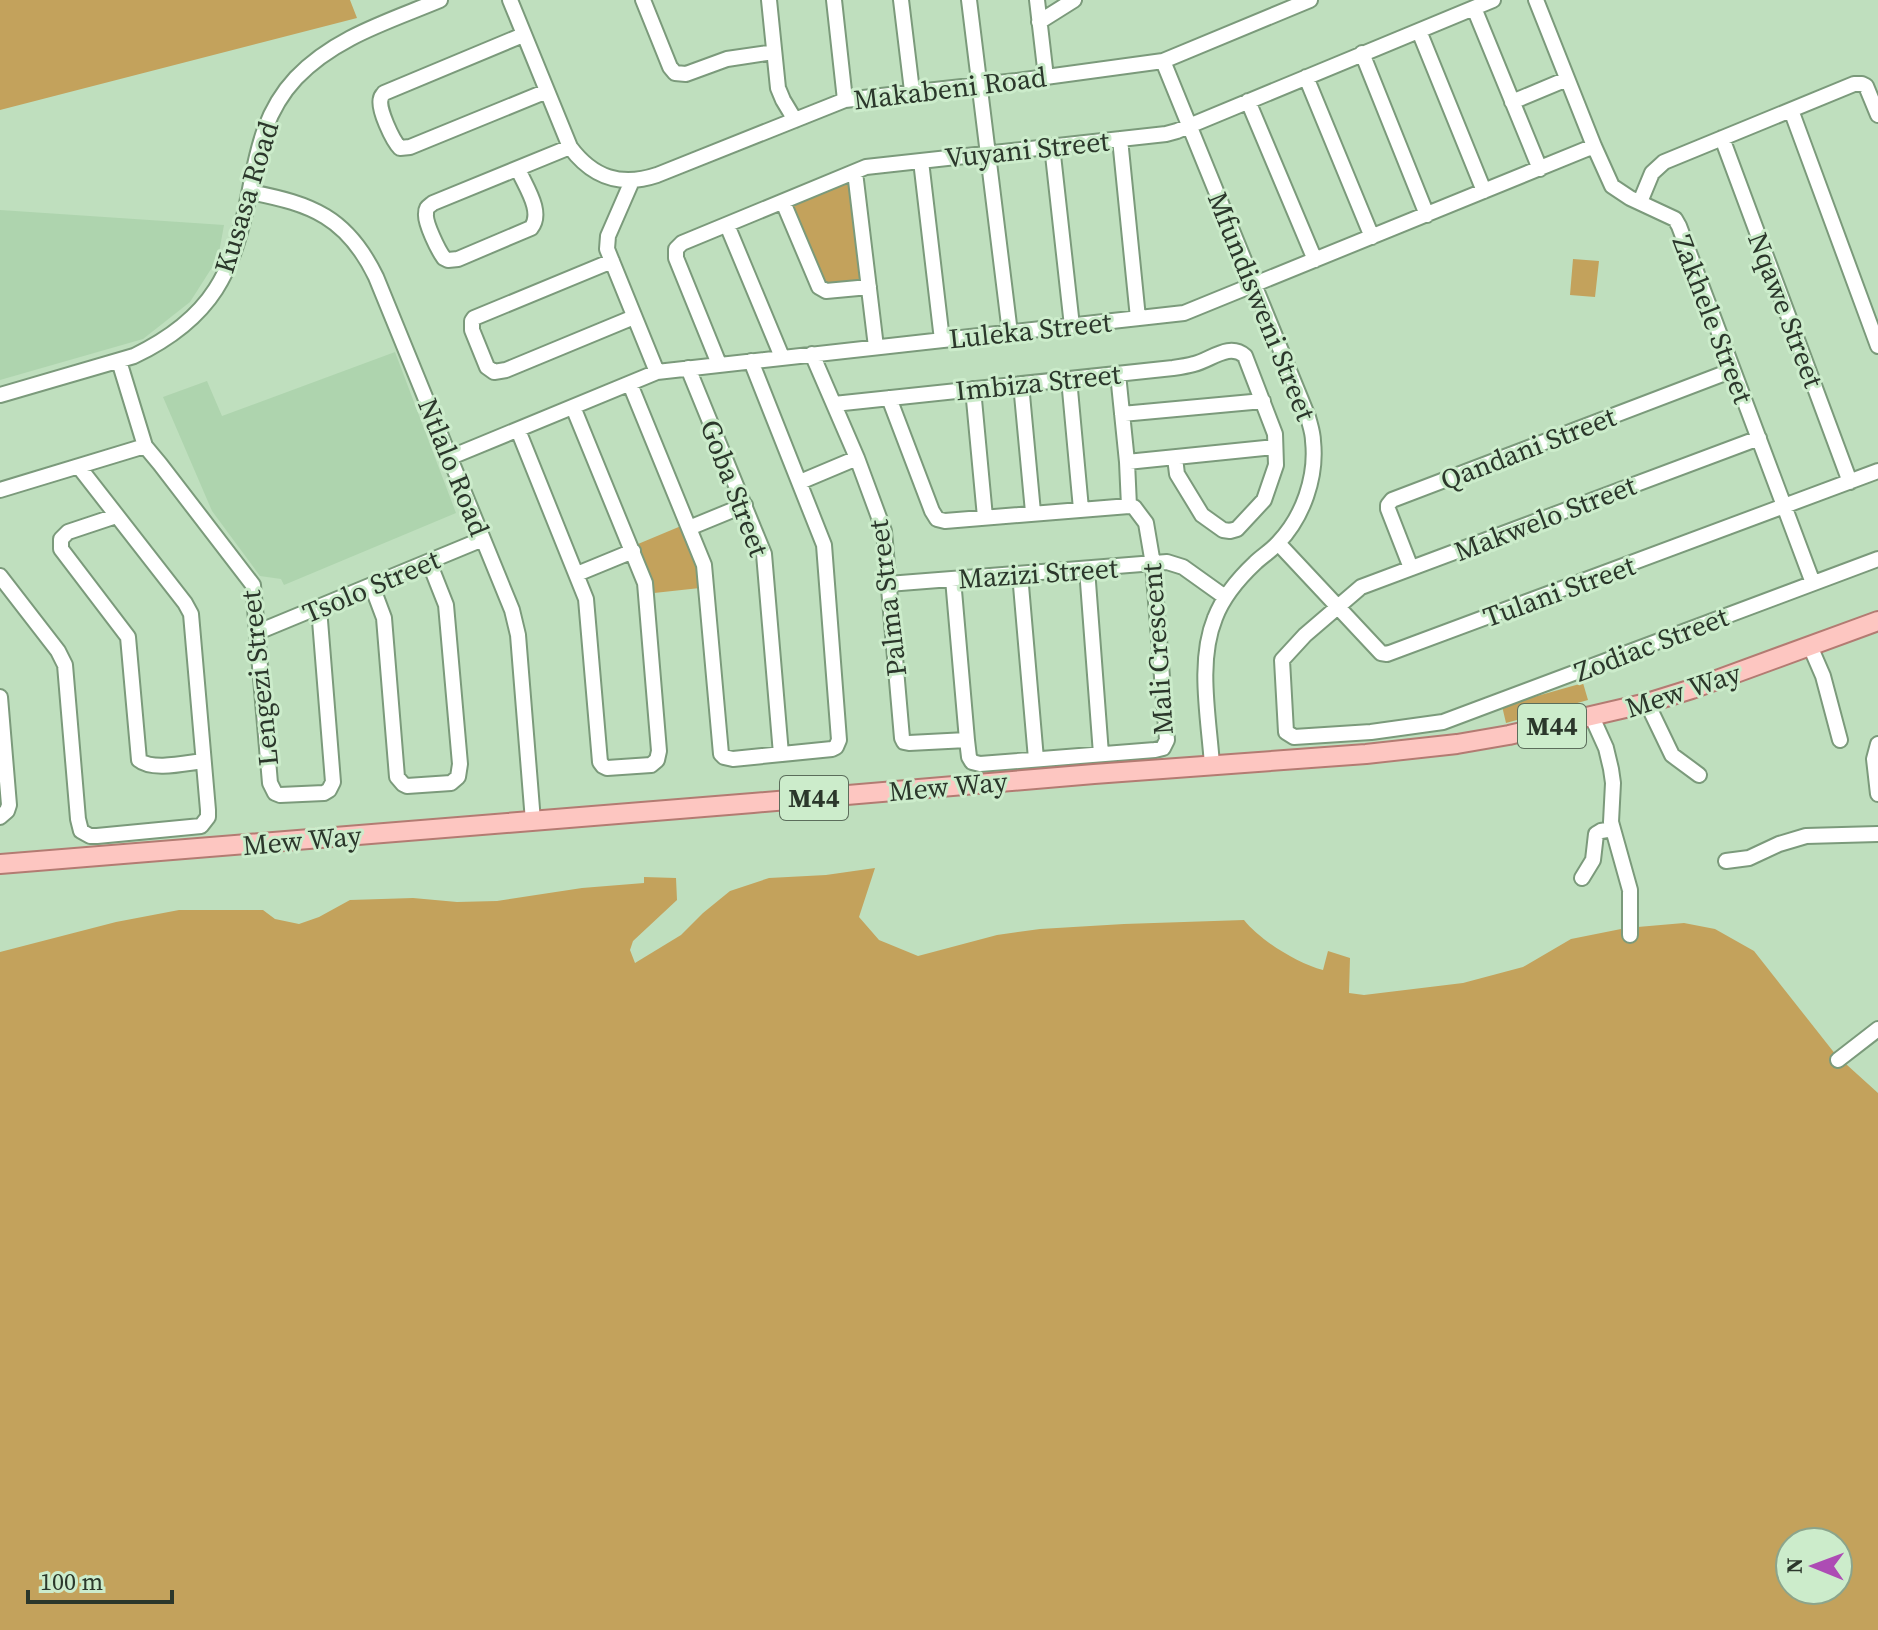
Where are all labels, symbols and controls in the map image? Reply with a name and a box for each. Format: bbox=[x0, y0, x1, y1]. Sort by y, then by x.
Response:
street label: Makabeni Road bbox=[851, 57, 1049, 119]
street label: Kusasa Road bbox=[205, 116, 287, 278]
street label: Vuyani Street bbox=[943, 121, 1112, 177]
street label: Mfundisweni Street bbox=[1199, 186, 1326, 427]
street label: Nqawe Street bbox=[1739, 227, 1833, 394]
street label: Zakhele Street bbox=[1663, 229, 1763, 409]
street label: Luleka Street bbox=[947, 302, 1114, 357]
street label: Imbiza Street bbox=[953, 354, 1123, 410]
street label: Ntlalo Road bbox=[409, 392, 499, 542]
street label: Qandani Street bbox=[1435, 397, 1622, 499]
street label: Goba Street bbox=[692, 414, 779, 563]
street label: Makwelo Street bbox=[1449, 466, 1642, 570]
street label: Palma Street bbox=[858, 517, 915, 678]
street label: Tsolo Street bbox=[297, 540, 446, 632]
street label: Tulani Street bbox=[1478, 546, 1641, 636]
street label: Mazizi Street bbox=[957, 548, 1120, 598]
street label: Mali Crescent bbox=[1132, 561, 1182, 736]
street label: Lengezi Street bbox=[231, 587, 287, 768]
street label: Zodiac Street bbox=[1569, 597, 1734, 691]
street label: Mew Way bbox=[1621, 653, 1746, 726]
road number: M44 bbox=[1518, 704, 1586, 748]
street label: Mew Way bbox=[887, 762, 1010, 810]
road number: M44 bbox=[780, 776, 848, 820]
street label: Mew Way bbox=[241, 816, 364, 864]
north arrow bbox=[1774, 1526, 1854, 1606]
scale bar bbox=[28, 1554, 172, 1604]
text: N bbox=[1779, 1557, 1809, 1574]
text: 100 m bbox=[40, 1565, 103, 1598]

